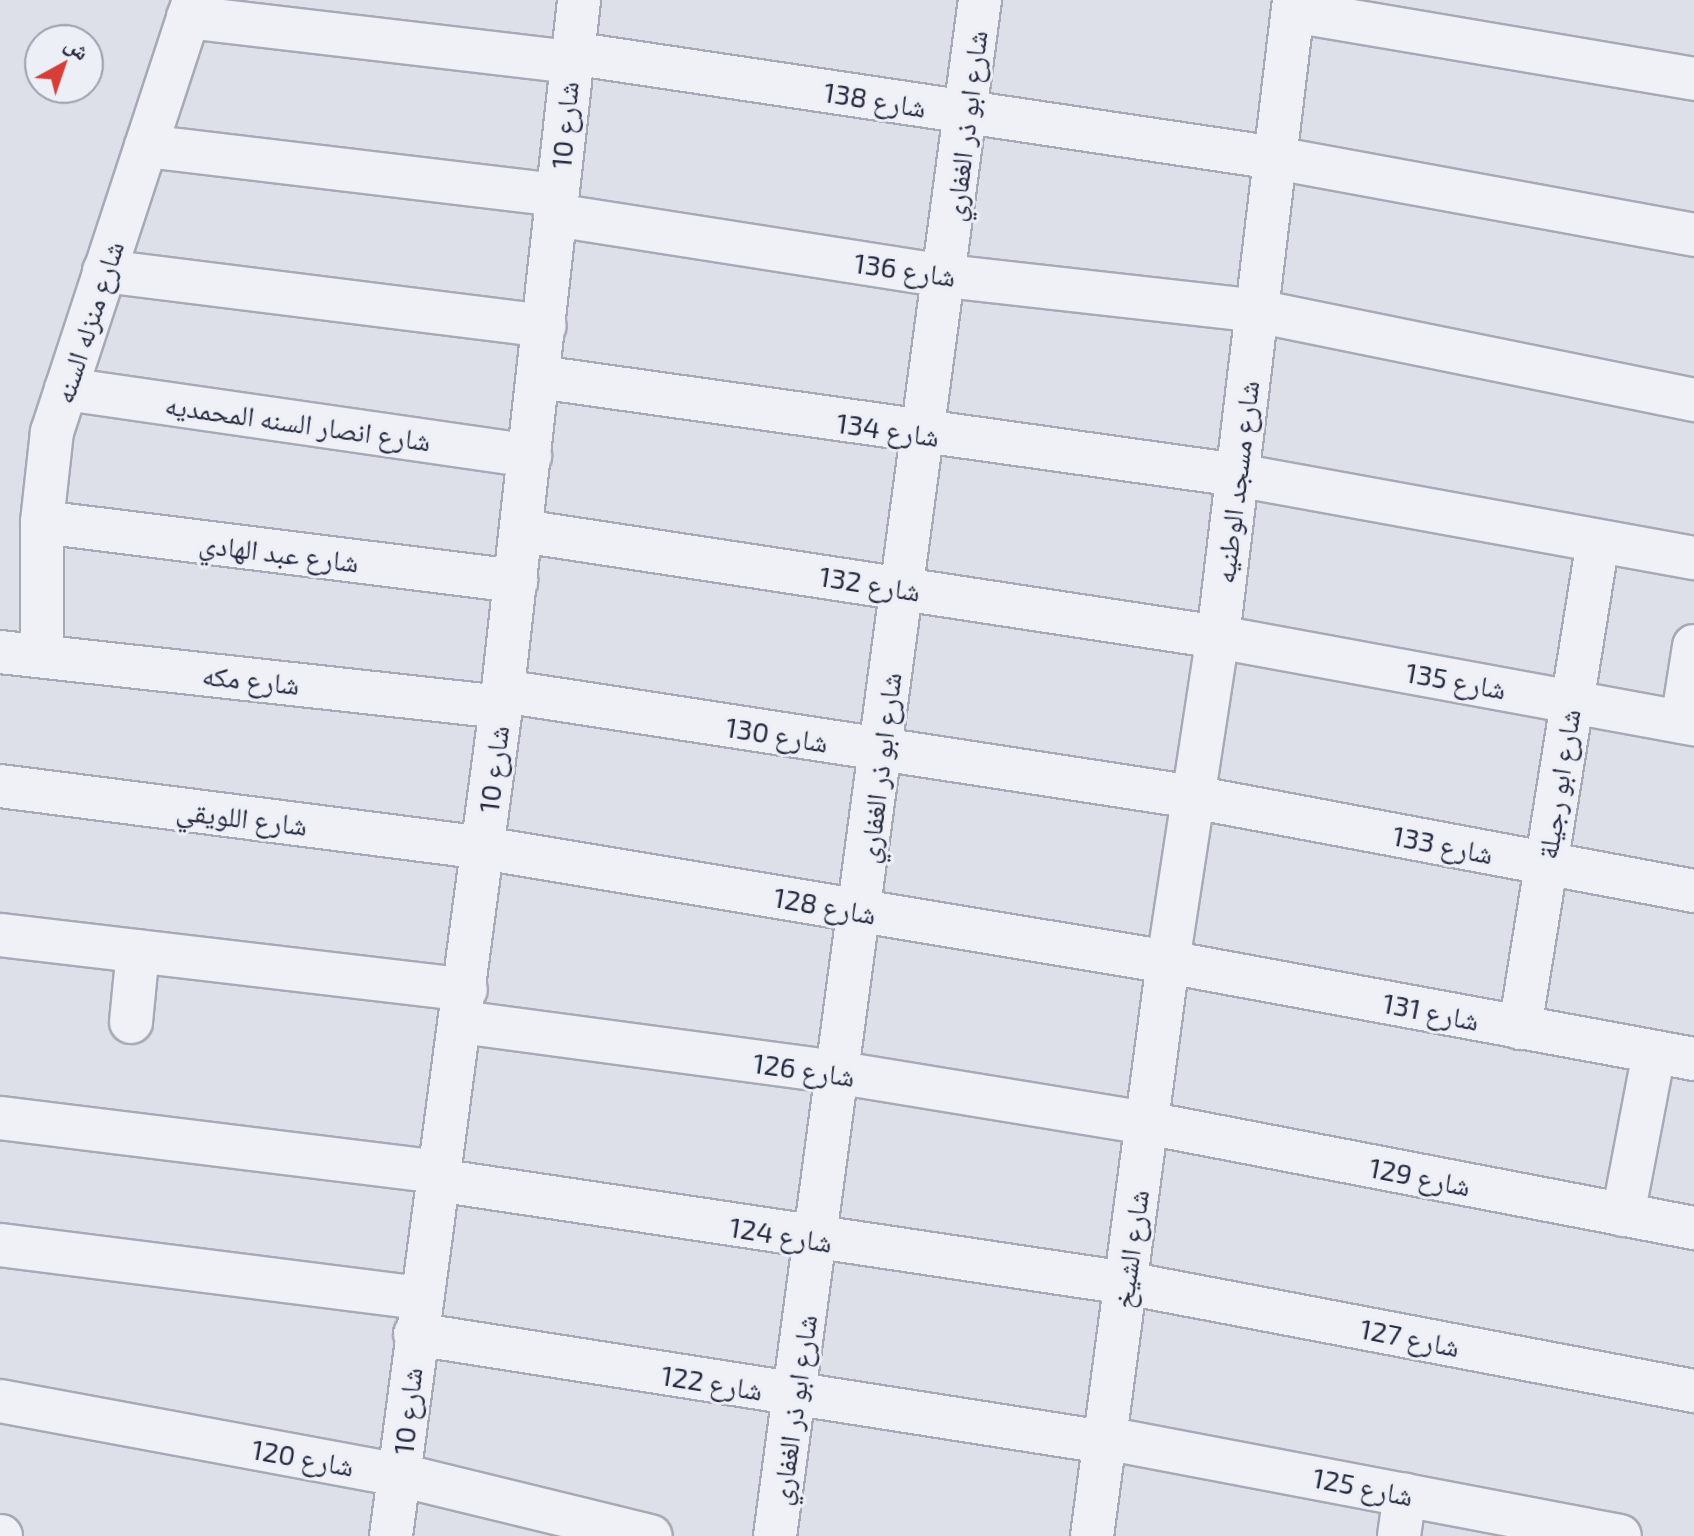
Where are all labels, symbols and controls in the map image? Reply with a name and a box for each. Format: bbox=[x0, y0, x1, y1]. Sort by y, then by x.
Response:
north arrow bbox=[24, 24, 104, 104]
street label: شارع ابو ذر الغفاري bbox=[937, 29, 993, 223]
text: ش bbox=[61, 30, 95, 65]
street label: شارع 138 bbox=[821, 74, 929, 124]
street label: شارع 10 bbox=[543, 80, 585, 170]
street label: شارع منزله السنه bbox=[46, 237, 130, 407]
street label: شارع 136 bbox=[852, 245, 958, 293]
street label: شارع مسجد الوطنيه bbox=[1207, 379, 1265, 585]
street label: شارع انصار السنه المحمديه bbox=[163, 387, 433, 457]
street label: شارع 134 bbox=[834, 405, 942, 453]
street label: شارع عبد الهادي bbox=[197, 526, 361, 578]
street label: شارع 132 bbox=[817, 558, 923, 608]
street label: شارع 135 bbox=[1403, 655, 1509, 705]
street label: شارع مكه bbox=[201, 657, 301, 701]
street label: شارع ابو ذر الغفاري bbox=[851, 671, 907, 865]
street label: شارع ابو رجيلة bbox=[1530, 707, 1586, 861]
street label: شارع 130 bbox=[723, 709, 831, 759]
street label: شارع 10 bbox=[471, 724, 515, 814]
street label: شارع اللويقي bbox=[175, 792, 309, 842]
street label: شارع 133 bbox=[1390, 818, 1496, 870]
street label: شارع 128 bbox=[771, 879, 879, 931]
street label: شارع 131 bbox=[1380, 985, 1482, 1037]
street label: شارع 126 bbox=[751, 1045, 857, 1093]
street label: شارع 129 bbox=[1367, 1150, 1473, 1202]
street label: شارع الشيخ bbox=[1105, 1188, 1155, 1310]
street label: شارع 124 bbox=[727, 1209, 835, 1259]
street label: شارع 127 bbox=[1357, 1311, 1463, 1363]
street label: شارع ابو ذر الغفاري bbox=[763, 1313, 823, 1507]
street label: شارع 122 bbox=[659, 1357, 765, 1407]
street label: شارع 10 bbox=[386, 1366, 428, 1456]
street label: شارع 120 bbox=[249, 1431, 357, 1483]
street label: شارع 125 bbox=[1310, 1460, 1416, 1512]

